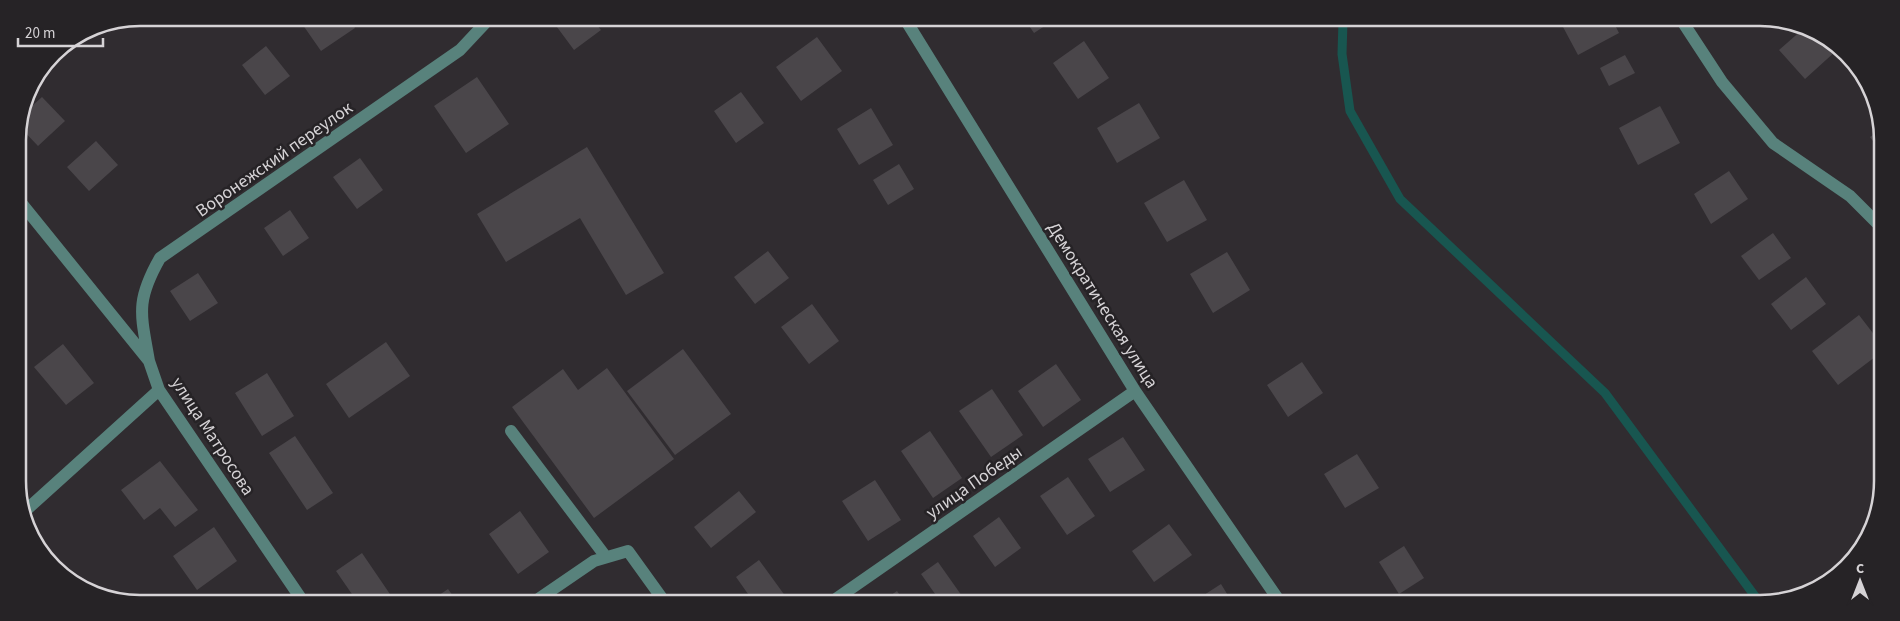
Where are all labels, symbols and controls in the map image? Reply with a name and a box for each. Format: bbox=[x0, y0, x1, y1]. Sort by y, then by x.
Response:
scale bar bbox=[18, 15, 102, 47]
text: 20 m bbox=[25, 23, 55, 44]
street label: Воронежский переулок bbox=[191, 96, 358, 223]
street label: Демократическая улица bbox=[1041, 217, 1164, 393]
street label: улица Матросова bbox=[165, 372, 260, 500]
street label: улица Победы bbox=[921, 440, 1028, 525]
north arrow bbox=[1835, 556, 1885, 606]
text: С bbox=[1856, 559, 1864, 579]

